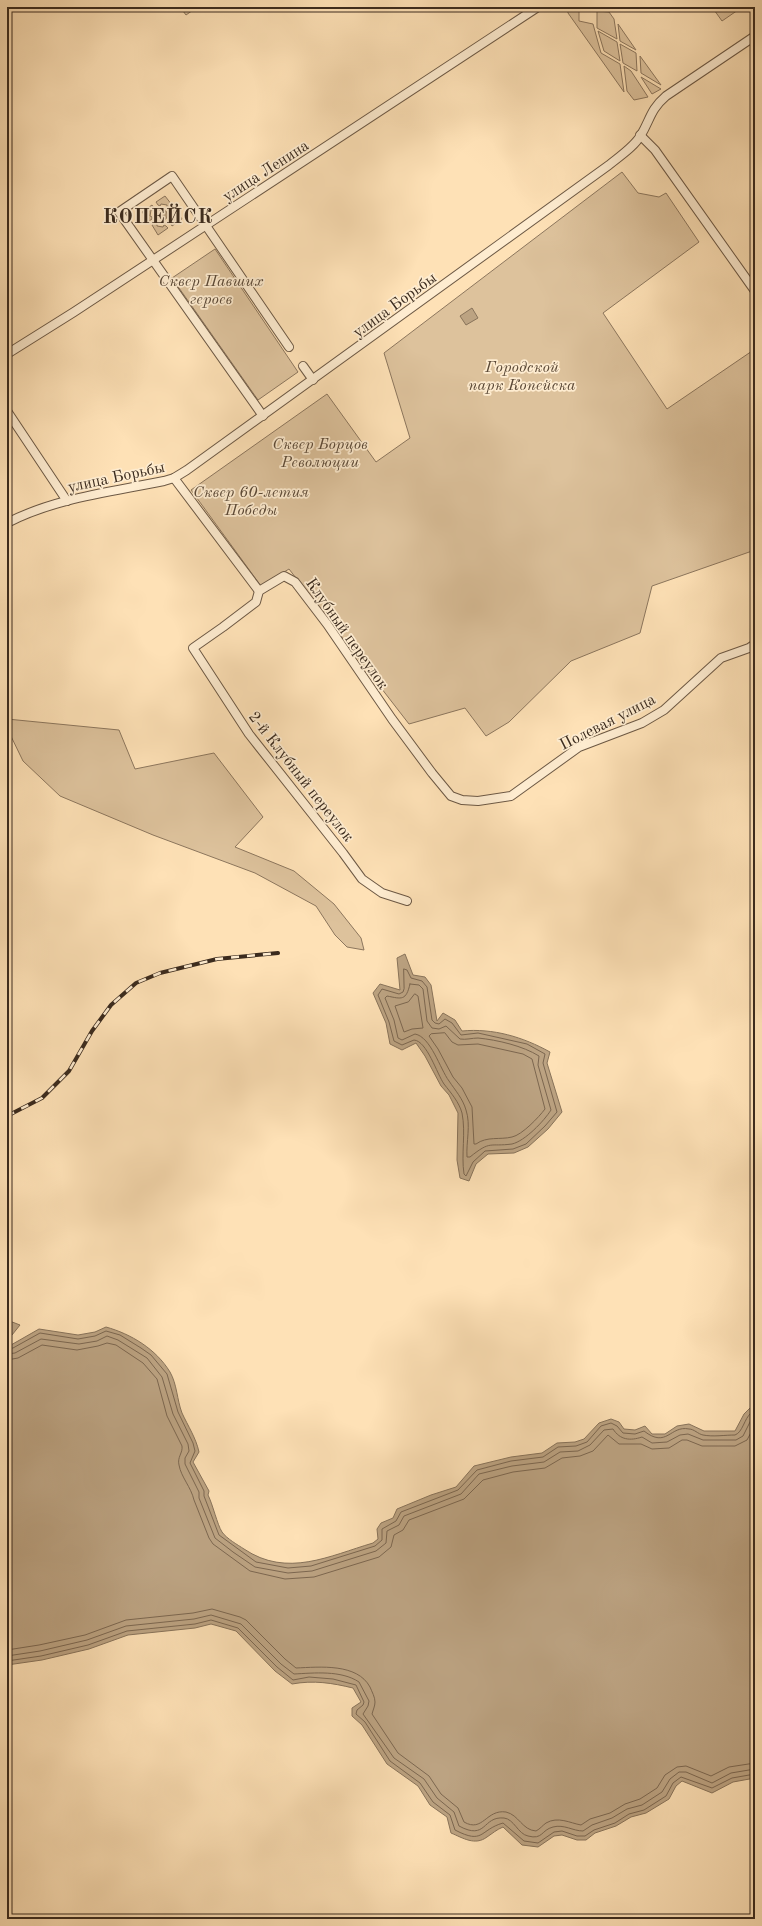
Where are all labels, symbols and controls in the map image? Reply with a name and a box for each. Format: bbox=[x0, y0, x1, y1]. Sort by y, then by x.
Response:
street label: улица Ленина bbox=[220, 138, 312, 205]
district label: КОПЕЙСК bbox=[103, 203, 213, 228]
street label: улица Борьбы bbox=[350, 270, 440, 341]
park label: Сквер Павших героев bbox=[158, 274, 264, 308]
park label: Городской парк Копейска bbox=[468, 360, 576, 394]
park label: Сквер Борцов Революции bbox=[272, 437, 368, 471]
street label: улица Борьбы bbox=[66, 460, 166, 496]
park label: Сквер 60-летия Победы bbox=[193, 485, 309, 519]
street label: Клубный переулок bbox=[302, 576, 391, 693]
street label: Полевая улица bbox=[557, 692, 659, 754]
street label: 2-й Клубный переулок bbox=[245, 709, 356, 845]

